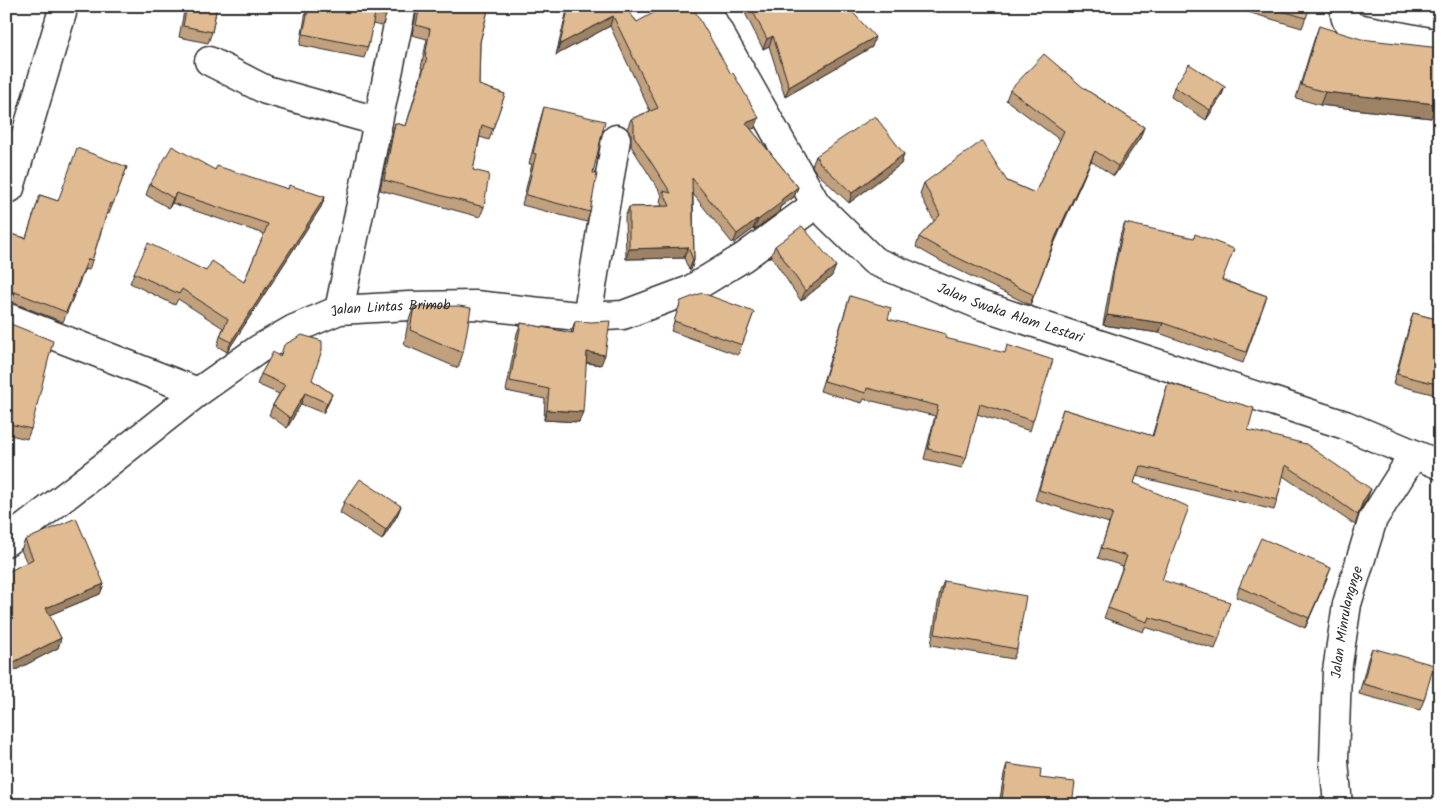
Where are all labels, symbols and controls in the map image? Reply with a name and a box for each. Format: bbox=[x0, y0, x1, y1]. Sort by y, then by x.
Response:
street label: Jalan Swaka Alam Lestari bbox=[934, 277, 1087, 349]
street label: Jalan Lintas Brimob bbox=[327, 294, 451, 323]
street label: Jalan Minrulangnge bbox=[1326, 563, 1369, 679]

